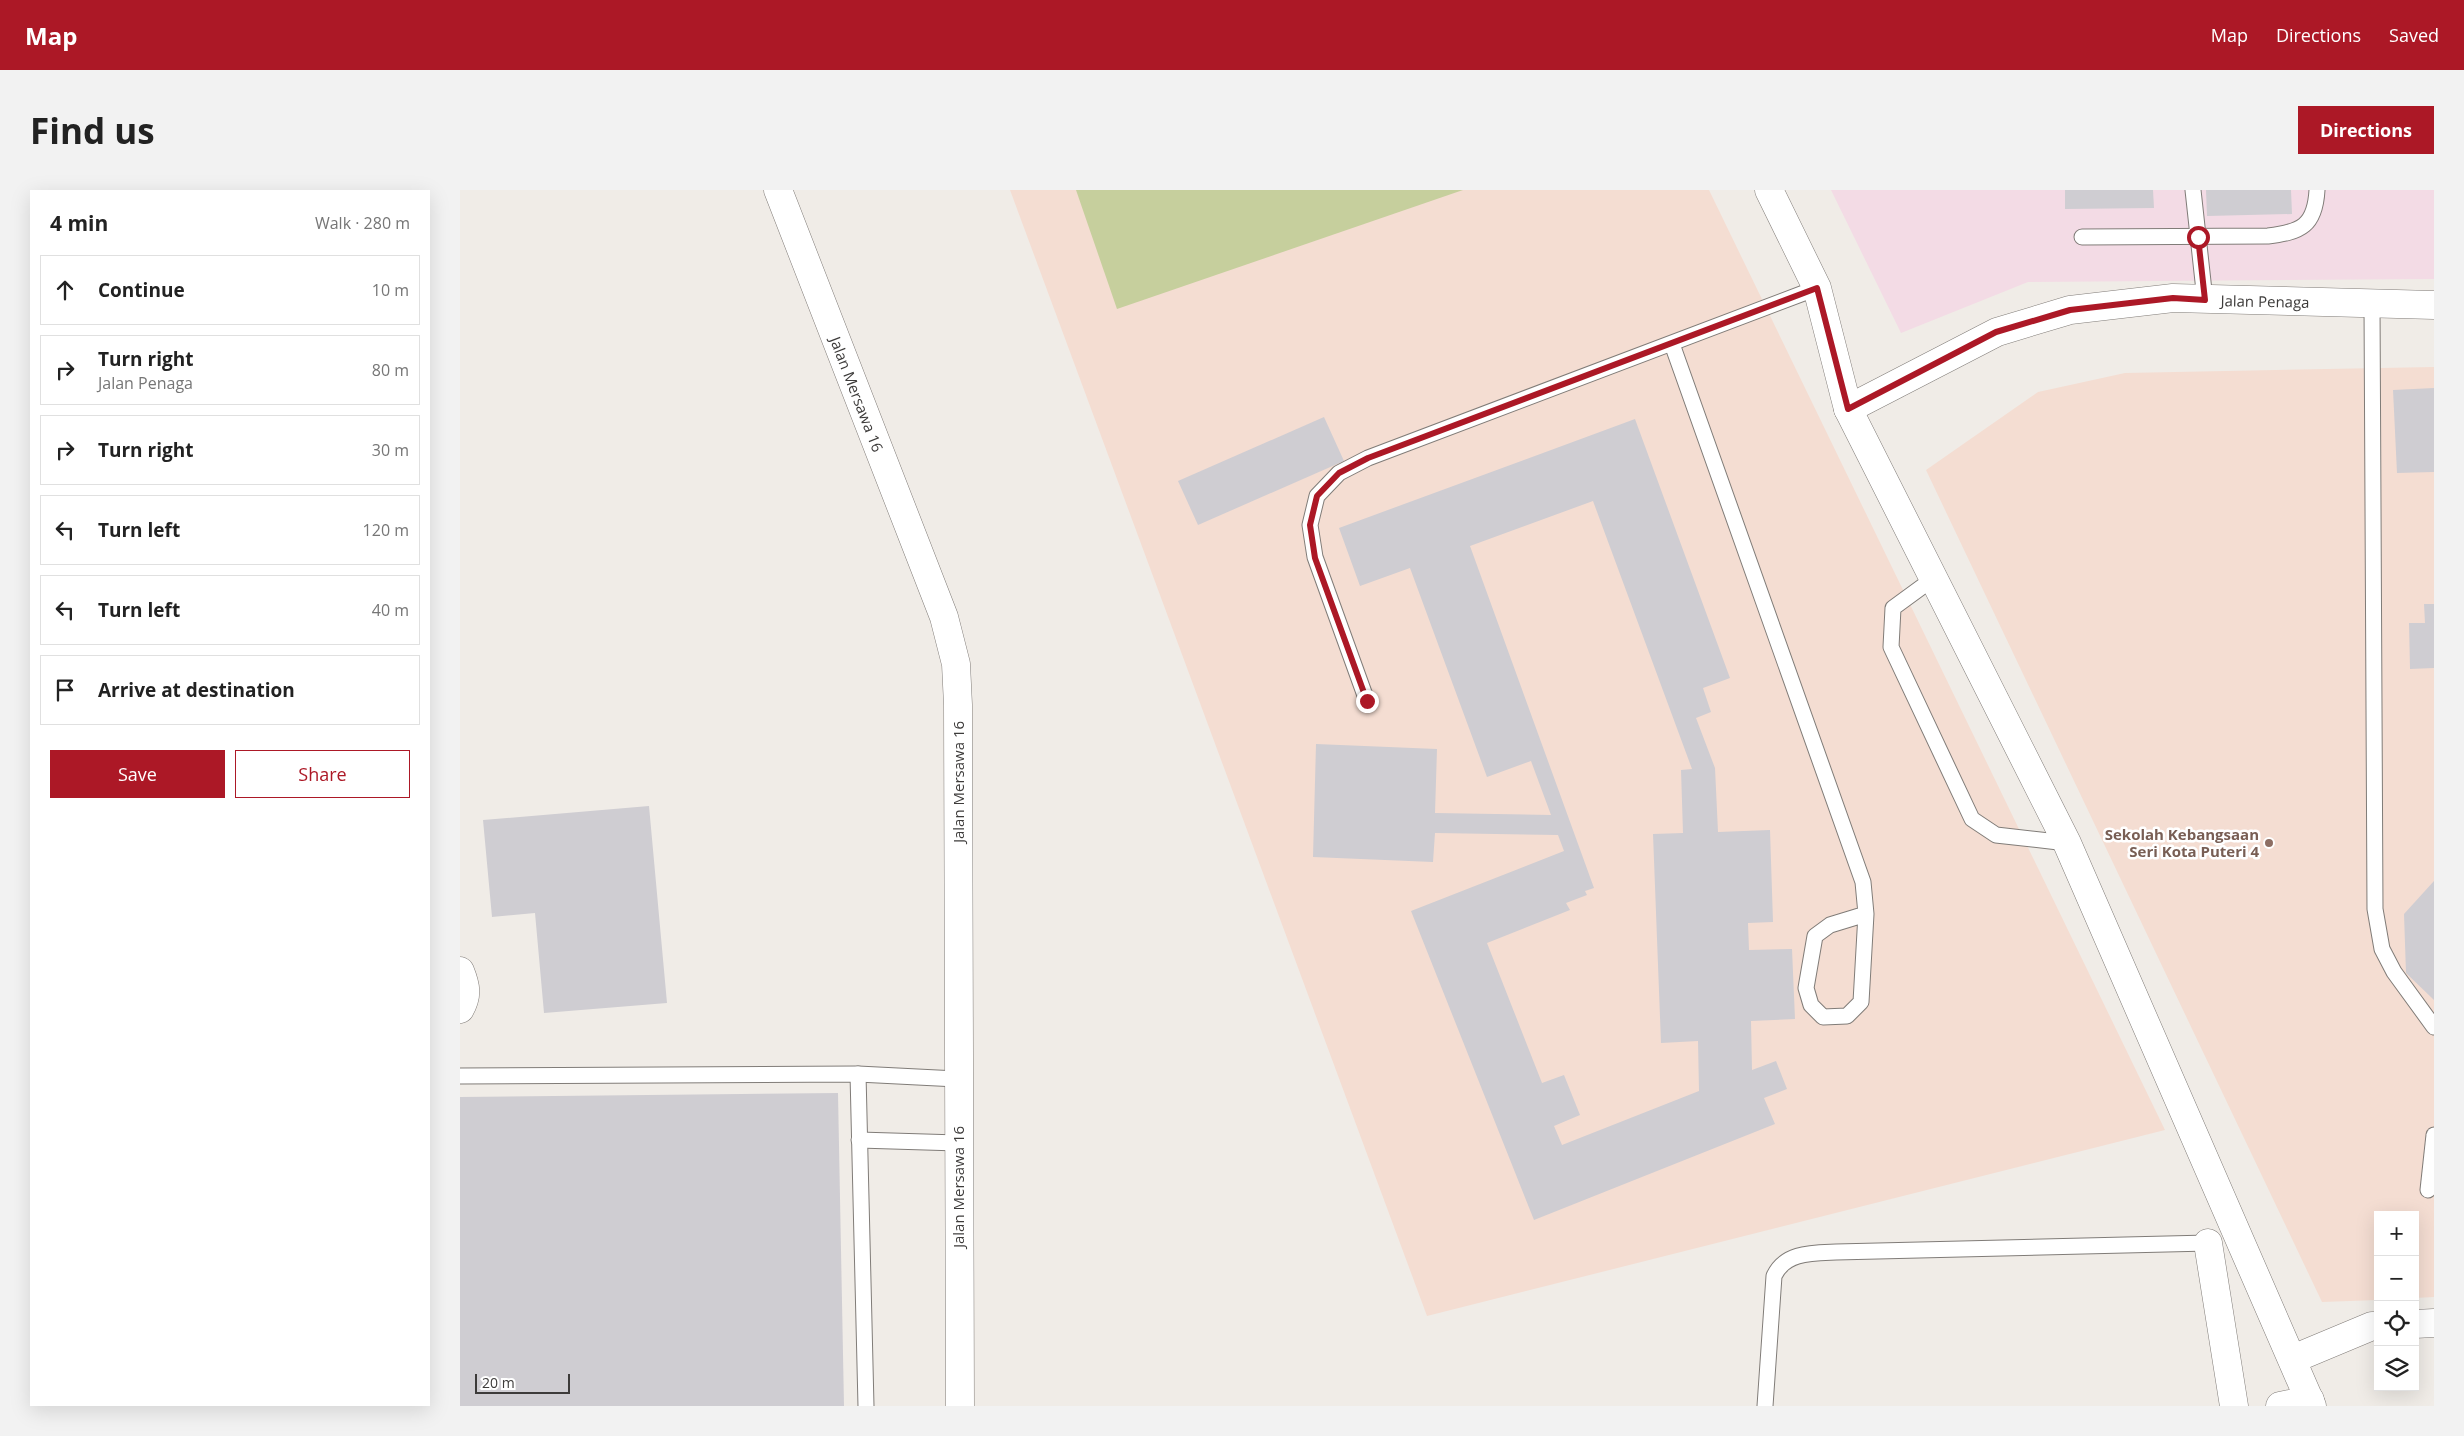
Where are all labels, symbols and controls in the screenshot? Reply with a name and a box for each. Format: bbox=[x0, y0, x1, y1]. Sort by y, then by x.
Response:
text: Map bbox=[25, 19, 77, 52]
text: Map bbox=[2211, 23, 2248, 47]
text: Directions bbox=[2276, 23, 2361, 47]
text: Saved bbox=[2389, 23, 2439, 47]
button: Directions bbox=[2298, 106, 2434, 154]
text: Find us bbox=[30, 107, 155, 154]
text: 4 min bbox=[50, 209, 108, 237]
text: Walk · 280 m bbox=[315, 212, 410, 234]
route start bbox=[2187, 226, 2210, 249]
icon: ahead bbox=[51, 276, 79, 304]
text: Continue bbox=[98, 277, 185, 303]
text: 10 m bbox=[372, 279, 409, 301]
street label: Jalan Penaga bbox=[2218, 290, 2310, 312]
street label: Jalan Mersawa 16 bbox=[825, 332, 888, 455]
text: Turn right bbox=[98, 346, 193, 372]
icon: right bbox=[51, 356, 79, 384]
text: 80 m bbox=[372, 359, 409, 381]
text: Jalan Penaga bbox=[98, 372, 193, 394]
icon: right bbox=[51, 436, 79, 464]
text: Turn right bbox=[98, 437, 193, 463]
text: 30 m bbox=[372, 439, 409, 461]
icon: left bbox=[51, 516, 79, 544]
text: Turn left bbox=[98, 517, 180, 543]
text: 120 m bbox=[363, 519, 409, 541]
icon: left bbox=[51, 596, 79, 624]
text: Turn left bbox=[98, 597, 180, 623]
text: 40 m bbox=[372, 599, 409, 621]
icon: arrive bbox=[51, 676, 79, 704]
text: Arrive at destination bbox=[98, 677, 295, 703]
route end bbox=[1356, 690, 1379, 713]
street label: Jalan Mersawa 16 bbox=[948, 721, 968, 845]
button: Save bbox=[50, 750, 225, 798]
button: Share bbox=[235, 750, 410, 798]
place label: Sekolah Kebangsaan Seri Kota Puteri 4 bbox=[2105, 824, 2259, 861]
marker: Sekolah Kebangsaan Seri Kota Puteri 4 bbox=[2263, 837, 2275, 849]
street label: Jalan Mersawa 16 bbox=[948, 1126, 968, 1250]
map controls bbox=[2374, 1211, 2419, 1391]
button: + bbox=[2374, 1211, 2419, 1256]
button: − bbox=[2374, 1256, 2419, 1301]
button: locate bbox=[2374, 1301, 2419, 1346]
button: layers bbox=[2374, 1346, 2419, 1391]
scale bar bbox=[475, 1371, 570, 1394]
text: 20 m bbox=[482, 1373, 515, 1392]

